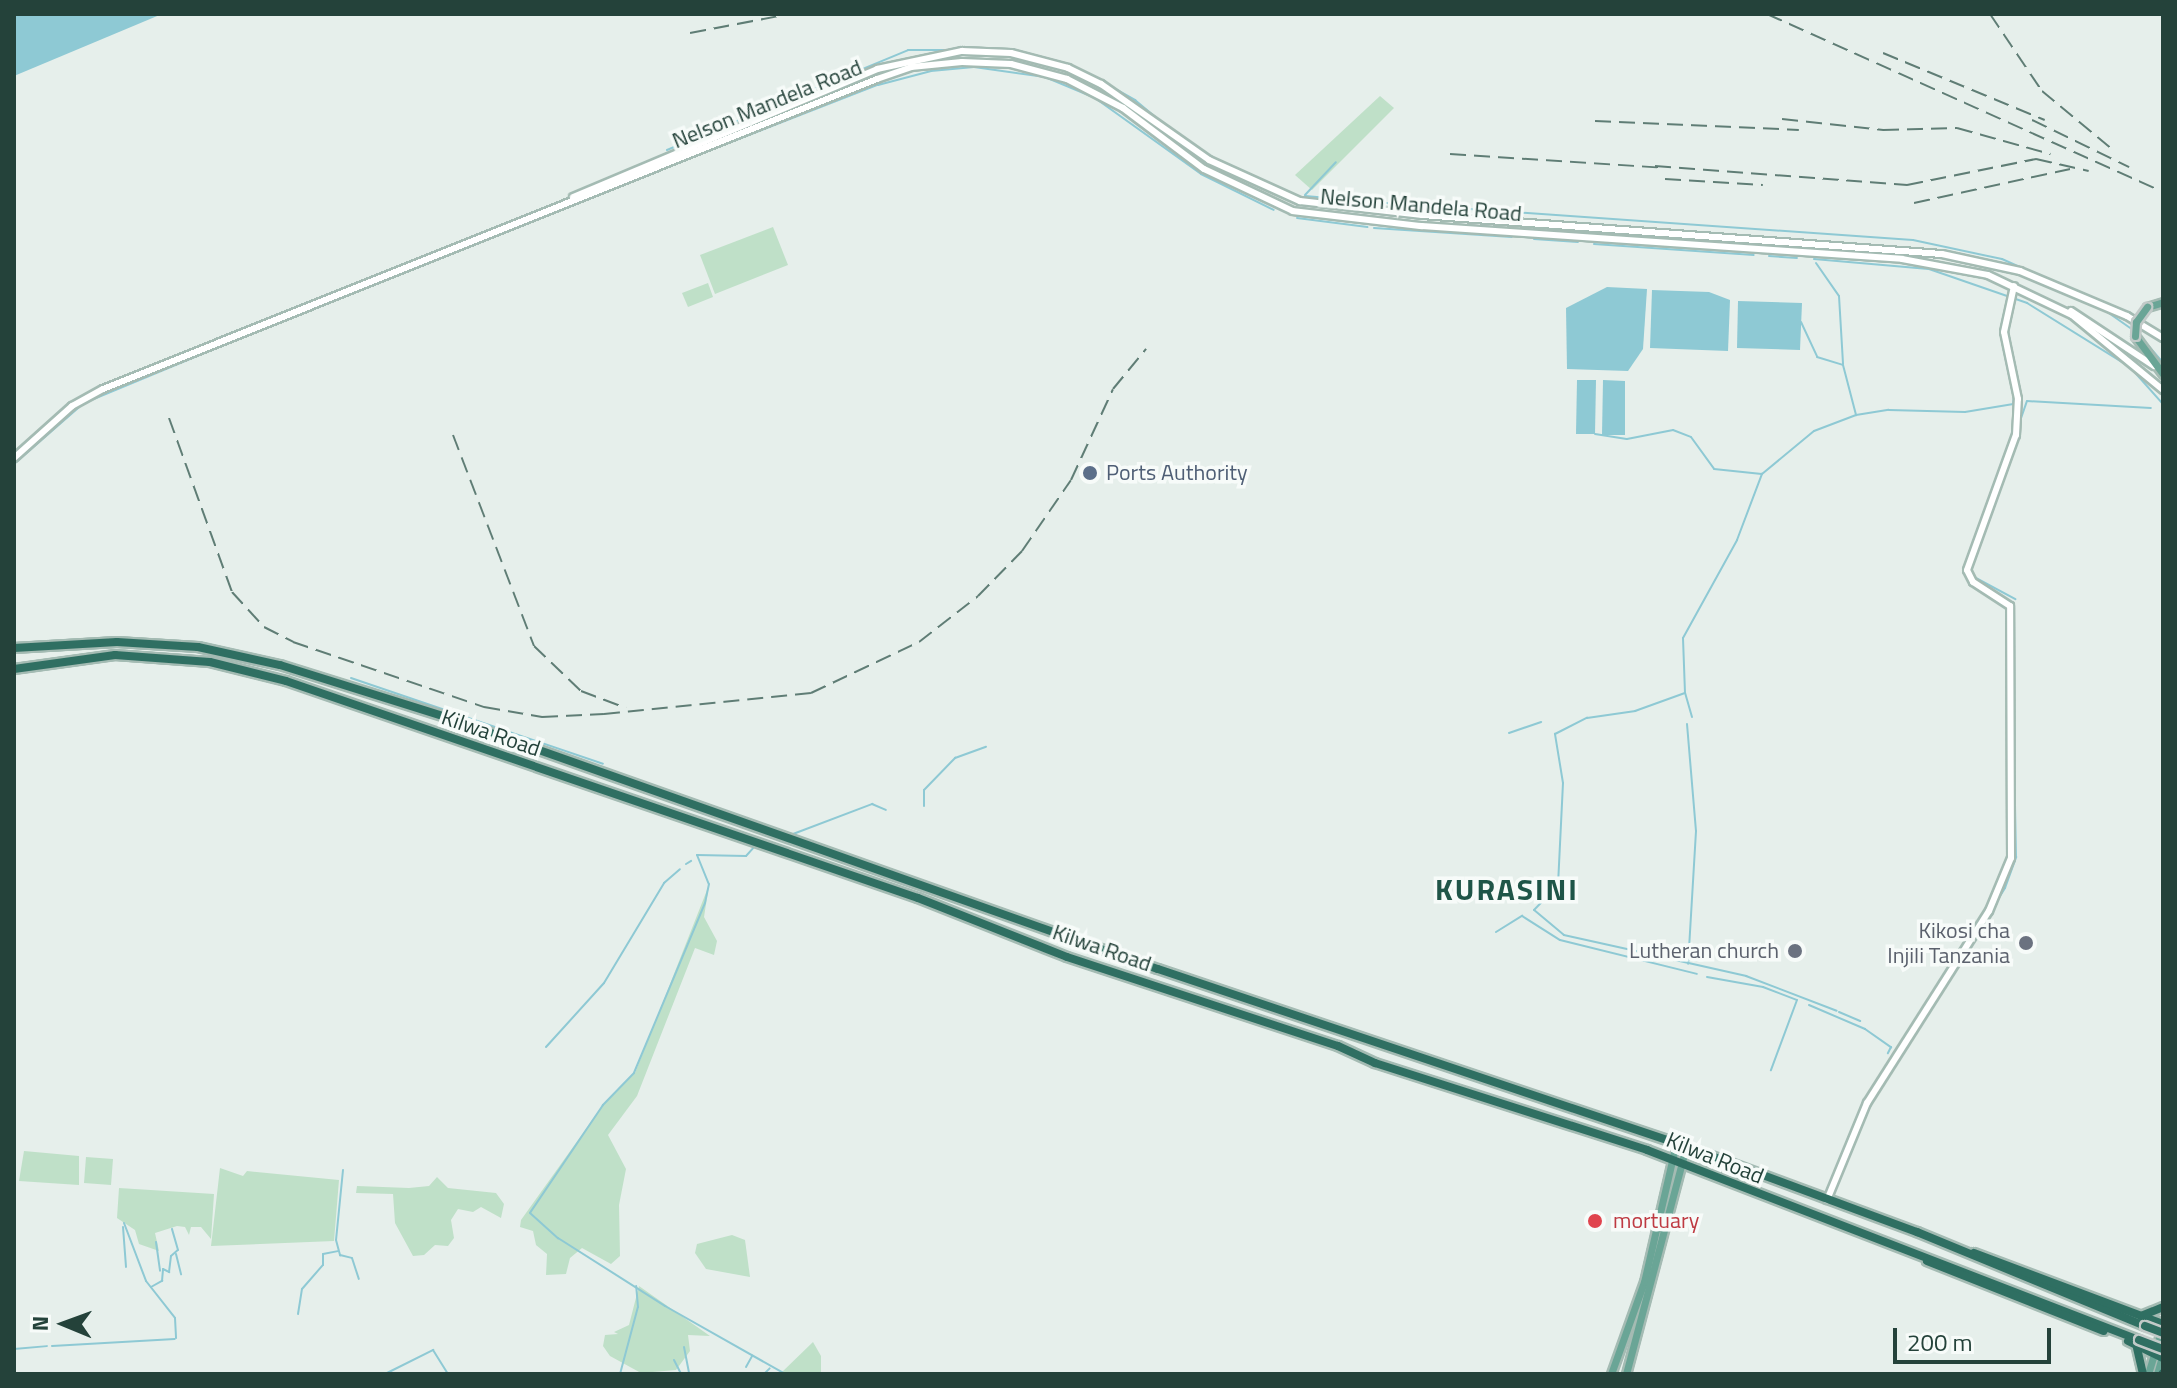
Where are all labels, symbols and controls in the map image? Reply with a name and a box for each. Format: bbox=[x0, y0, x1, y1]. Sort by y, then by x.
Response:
street label: Nelson Mandela Road bbox=[668, 54, 866, 154]
street label: Nelson Mandela Road bbox=[1319, 183, 1523, 227]
place label: Ports Authority bbox=[1106, 460, 1248, 486]
marker: Ports Authority bbox=[1081, 464, 1099, 482]
street label: Kilwa Road bbox=[438, 704, 544, 762]
district label: KURASINI bbox=[1435, 871, 1579, 907]
place label: Kikosi cha Injili Tanzania bbox=[1887, 917, 2010, 968]
street label: Kilwa Road bbox=[1049, 919, 1155, 977]
marker: Kikosi cha Injili Tanzania bbox=[2017, 934, 2035, 952]
place label: Lutheran church bbox=[1629, 938, 1779, 964]
marker: Lutheran church bbox=[1786, 942, 1804, 960]
street label: Kilwa Road bbox=[1663, 1127, 1767, 1189]
place label: mortuary bbox=[1613, 1208, 1699, 1234]
marker: mortuary bbox=[1584, 1210, 1606, 1232]
north arrow bbox=[24, 1284, 104, 1364]
scale bar bbox=[1897, 1312, 2055, 1362]
text: N bbox=[23, 1316, 57, 1332]
text: 200 m bbox=[1907, 1324, 1973, 1360]

